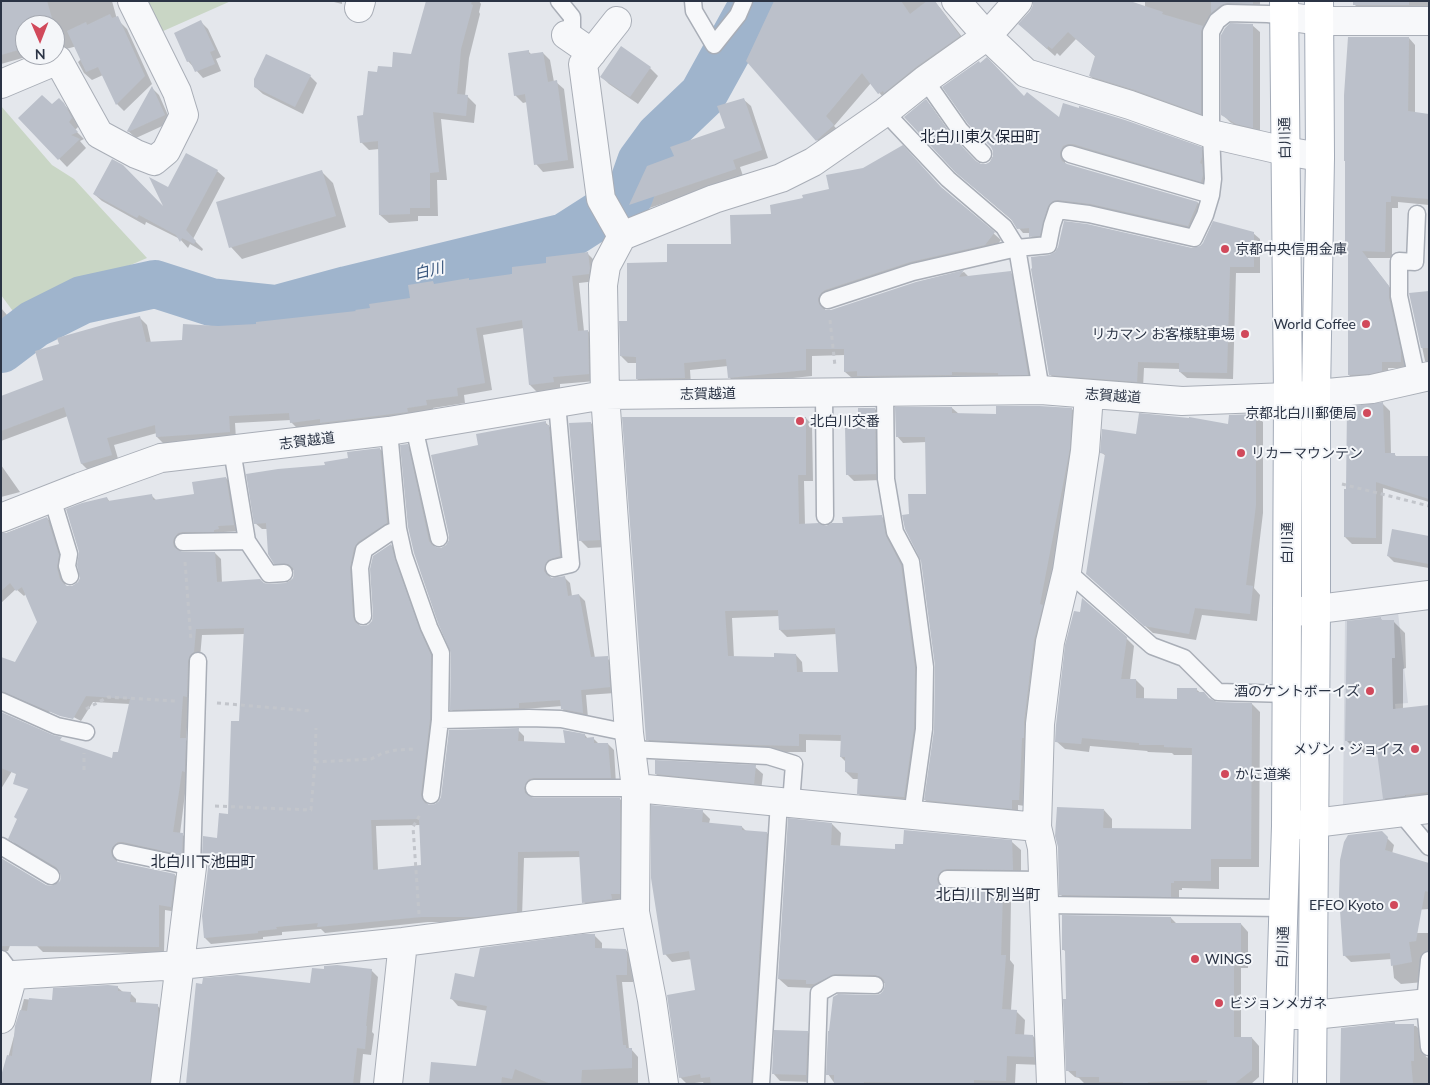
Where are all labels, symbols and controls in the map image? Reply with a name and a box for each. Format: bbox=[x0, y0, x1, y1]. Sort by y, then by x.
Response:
north arrow bbox=[15, 15, 65, 65]
text: N bbox=[35, 46, 46, 63]
street label: 白川通 bbox=[1276, 117, 1294, 159]
district label: 北白川東久保田町 bbox=[920, 128, 1040, 146]
place label: 京都中央信用金庫 bbox=[1235, 241, 1347, 257]
marker: 京都中央信用金庫 bbox=[1219, 243, 1231, 255]
water label: 白川 bbox=[412, 259, 446, 283]
place label: World Coffee bbox=[1274, 316, 1356, 332]
marker: World Coffee bbox=[1360, 318, 1372, 330]
place label: リカマン お客様駐車場 bbox=[1091, 326, 1235, 342]
marker: リカマン お客様駐車場 bbox=[1239, 328, 1251, 340]
street label: 志賀越道 bbox=[680, 385, 736, 403]
street label: 志賀越道 bbox=[1084, 386, 1142, 406]
place label: 京都北白川郵便局 bbox=[1245, 405, 1357, 421]
marker: 京都北白川郵便局 bbox=[1361, 407, 1373, 419]
place label: 北白川交番 bbox=[810, 413, 880, 429]
marker: 北白川交番 bbox=[794, 415, 806, 427]
street label: 志賀越道 bbox=[278, 429, 336, 453]
place label: リカーマウンテン bbox=[1251, 445, 1363, 461]
marker: リカーマウンテン bbox=[1235, 447, 1247, 459]
street label: 白川通 bbox=[1279, 522, 1295, 564]
place label: 酒のケントボーイズ bbox=[1234, 683, 1360, 699]
marker: 酒のケントボーイズ bbox=[1364, 685, 1376, 697]
place label: メゾン・ジョイス bbox=[1293, 741, 1405, 757]
marker: メゾン・ジョイス bbox=[1409, 743, 1421, 755]
place label: かに道楽 bbox=[1235, 766, 1291, 782]
marker: かに道楽 bbox=[1219, 768, 1231, 780]
district label: 北白川下池田町 bbox=[151, 853, 255, 871]
district label: 北白川下別当町 bbox=[936, 886, 1040, 904]
place label: EFEO Kyoto bbox=[1309, 897, 1384, 913]
marker: EFEO Kyoto bbox=[1388, 899, 1400, 911]
street label: 白川通 bbox=[1274, 926, 1292, 968]
place label: WINGS bbox=[1205, 951, 1252, 967]
marker: WINGS bbox=[1189, 953, 1201, 965]
place label: ビジョンメガネ bbox=[1229, 995, 1327, 1011]
marker: ビジョンメガネ bbox=[1213, 997, 1225, 1009]

